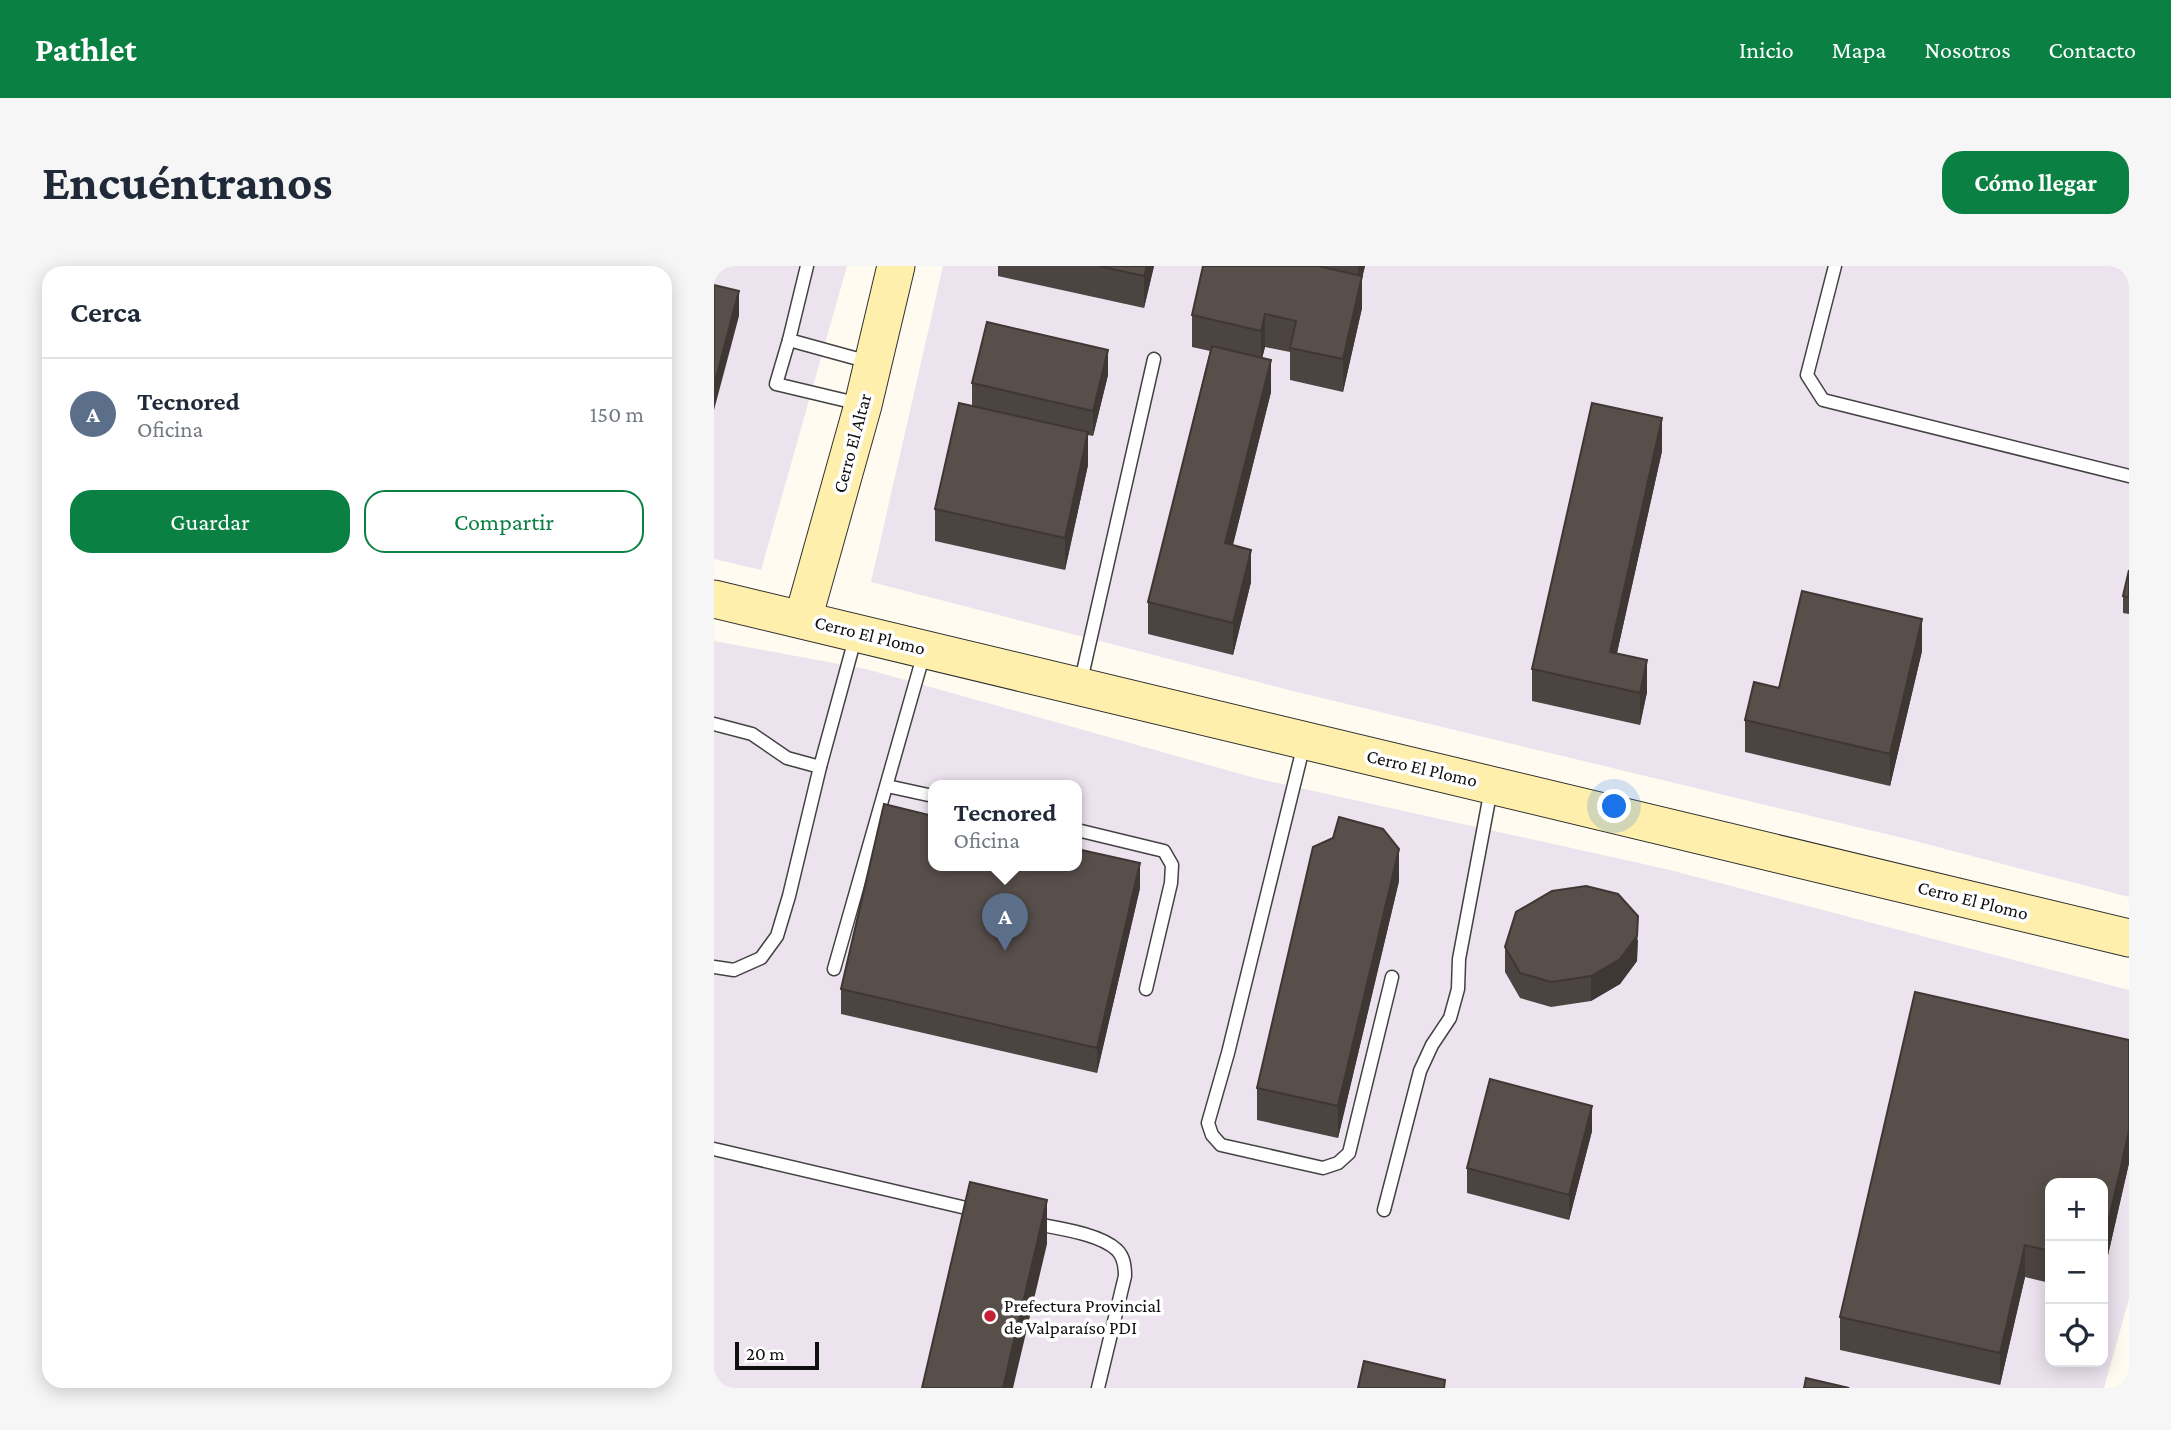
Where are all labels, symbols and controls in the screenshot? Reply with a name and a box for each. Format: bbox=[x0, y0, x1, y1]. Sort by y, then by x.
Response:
text: Pathlet bbox=[35, 31, 137, 68]
text: Inicio bbox=[1739, 36, 1794, 63]
text: Mapa bbox=[1832, 36, 1886, 63]
text: Nosotros bbox=[1924, 36, 2011, 63]
text: Contacto bbox=[2049, 36, 2136, 63]
button: Cómo llegar bbox=[1942, 151, 2129, 214]
text: Encuéntranos bbox=[42, 155, 332, 210]
text: Cerca bbox=[70, 295, 141, 328]
text: Tecnored bbox=[137, 387, 240, 416]
street label: Cerro El Altar bbox=[829, 391, 875, 495]
text: A bbox=[86, 401, 100, 427]
text: 150 m bbox=[590, 401, 644, 427]
text: Oficina bbox=[137, 416, 203, 442]
button: Guardar bbox=[70, 490, 350, 553]
button: Compartir bbox=[364, 490, 644, 553]
street label: Cerro El Plomo bbox=[813, 611, 927, 659]
street label: Cerro El Plomo bbox=[1365, 745, 1479, 791]
popup bbox=[928, 780, 1082, 871]
your location bbox=[1597, 789, 1631, 823]
text: Tecnored bbox=[954, 798, 1056, 827]
text: Oficina bbox=[954, 827, 1020, 853]
street label: Cerro El Plomo bbox=[1916, 876, 2030, 924]
pin: A bbox=[982, 893, 1028, 951]
map controls bbox=[2045, 1178, 2108, 1367]
button: + bbox=[2045, 1178, 2108, 1241]
button: − bbox=[2045, 1241, 2108, 1304]
place label: Prefectura Provincial de Valparaíso PDI bbox=[1004, 1295, 1161, 1338]
button: locate bbox=[2045, 1304, 2108, 1367]
marker: Prefectura Provincial de Valparaíso PDI bbox=[982, 1308, 998, 1324]
scale bar bbox=[735, 1339, 819, 1371]
text: 20 m bbox=[746, 1343, 785, 1364]

